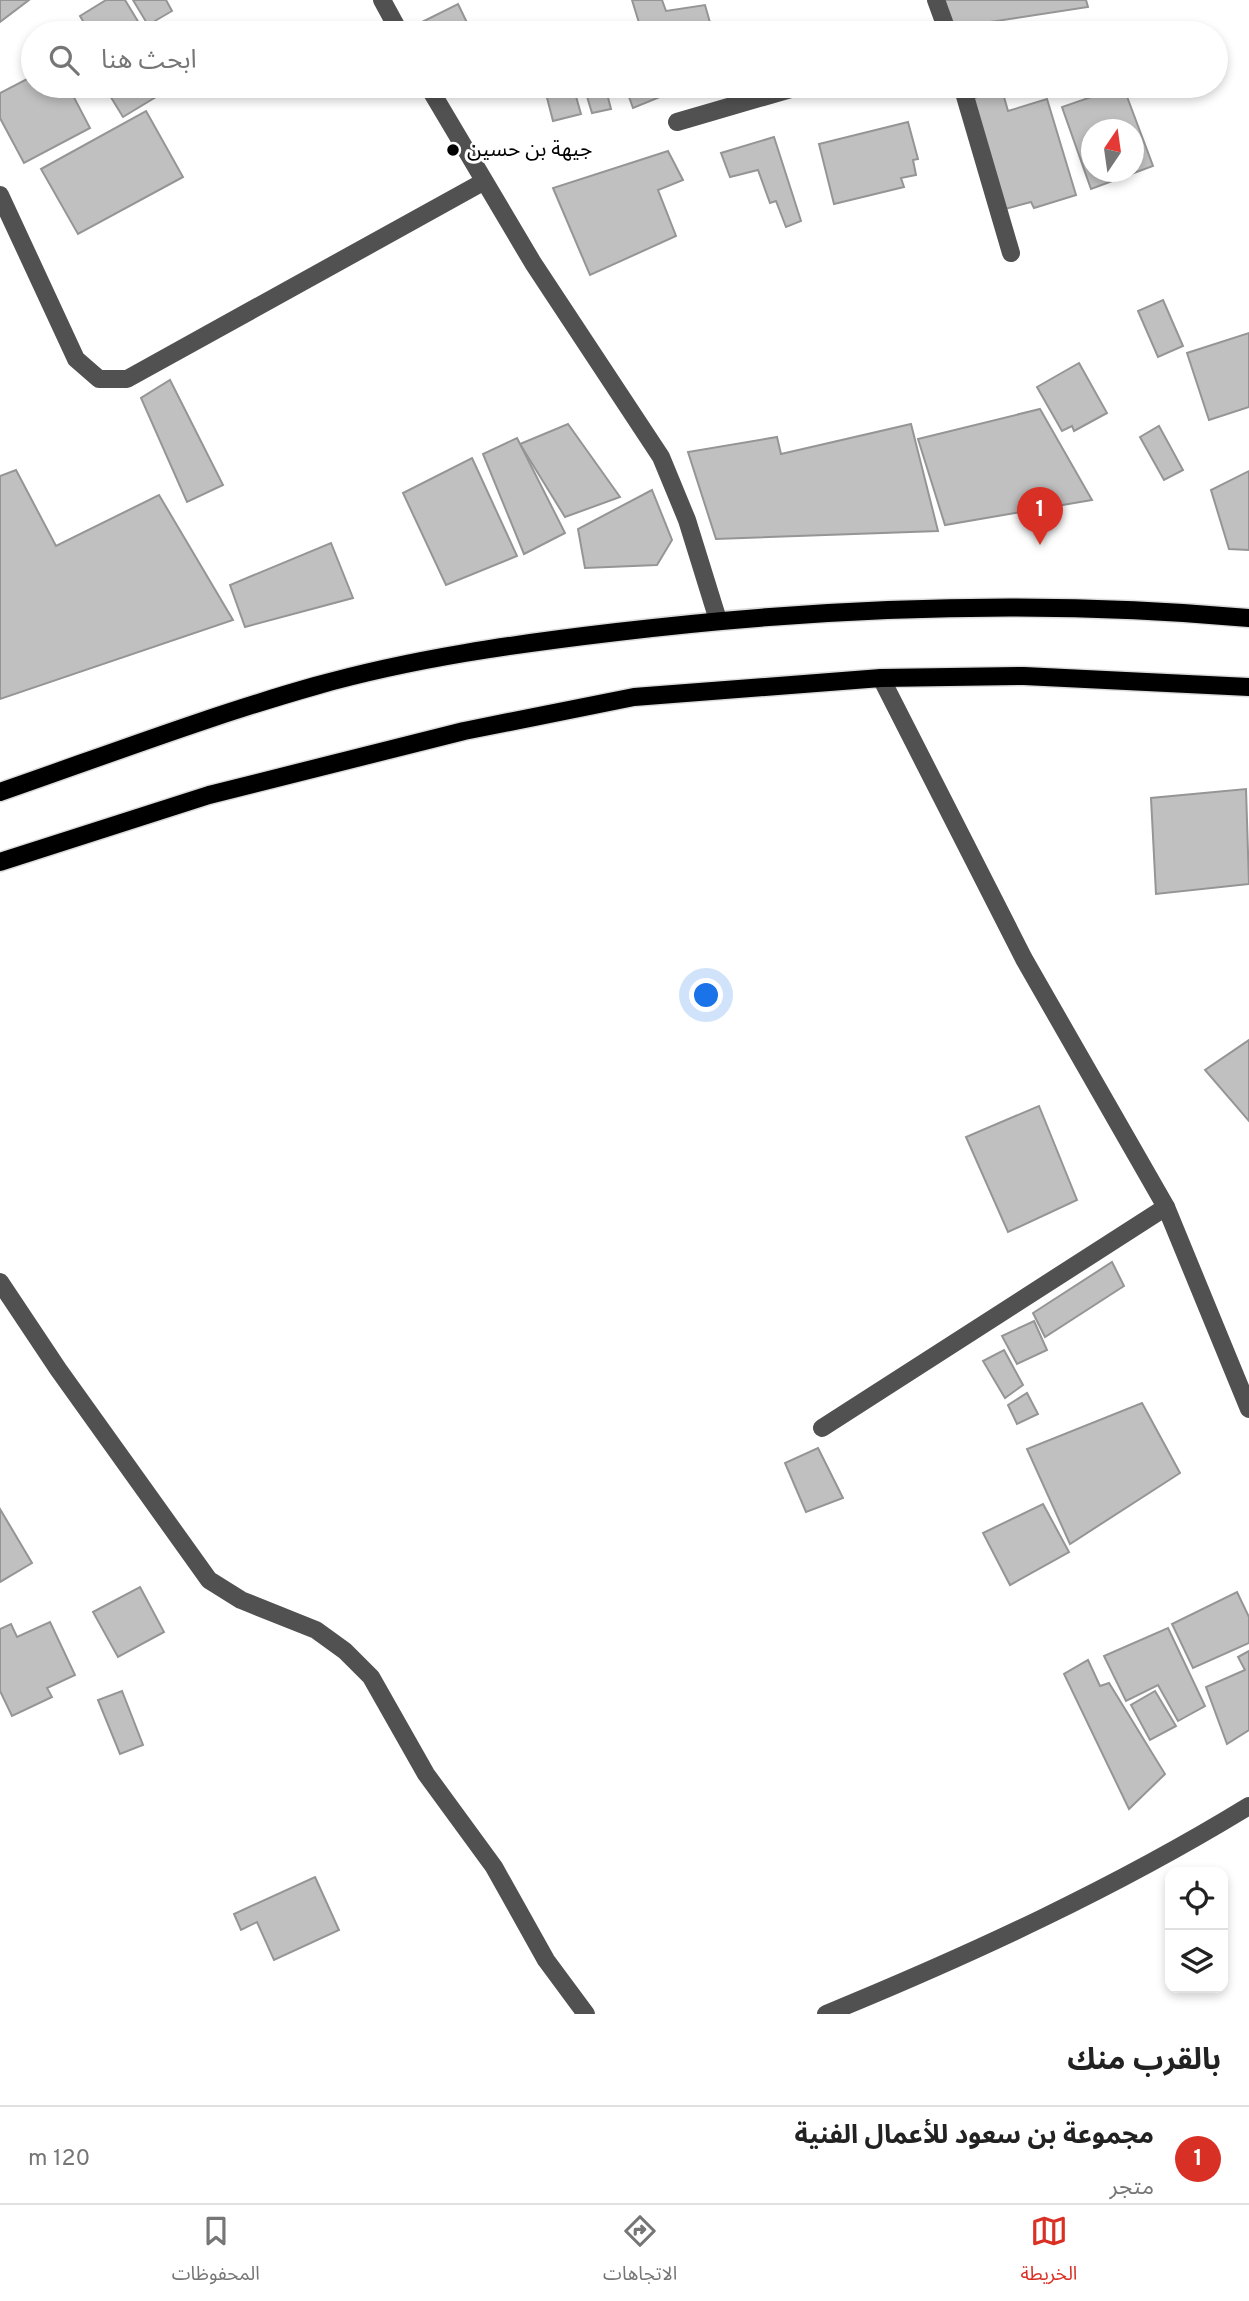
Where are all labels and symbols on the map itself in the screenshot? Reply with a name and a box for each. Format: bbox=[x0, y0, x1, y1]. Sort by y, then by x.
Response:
north arrow bbox=[1081, 119, 1144, 182]
place label: جيهة بن حسين bbox=[467, 137, 592, 164]
marker: جيهة بن حسين bbox=[445, 142, 461, 158]
pin: 1 bbox=[1017, 487, 1063, 545]
your location bbox=[689, 978, 723, 1012]

